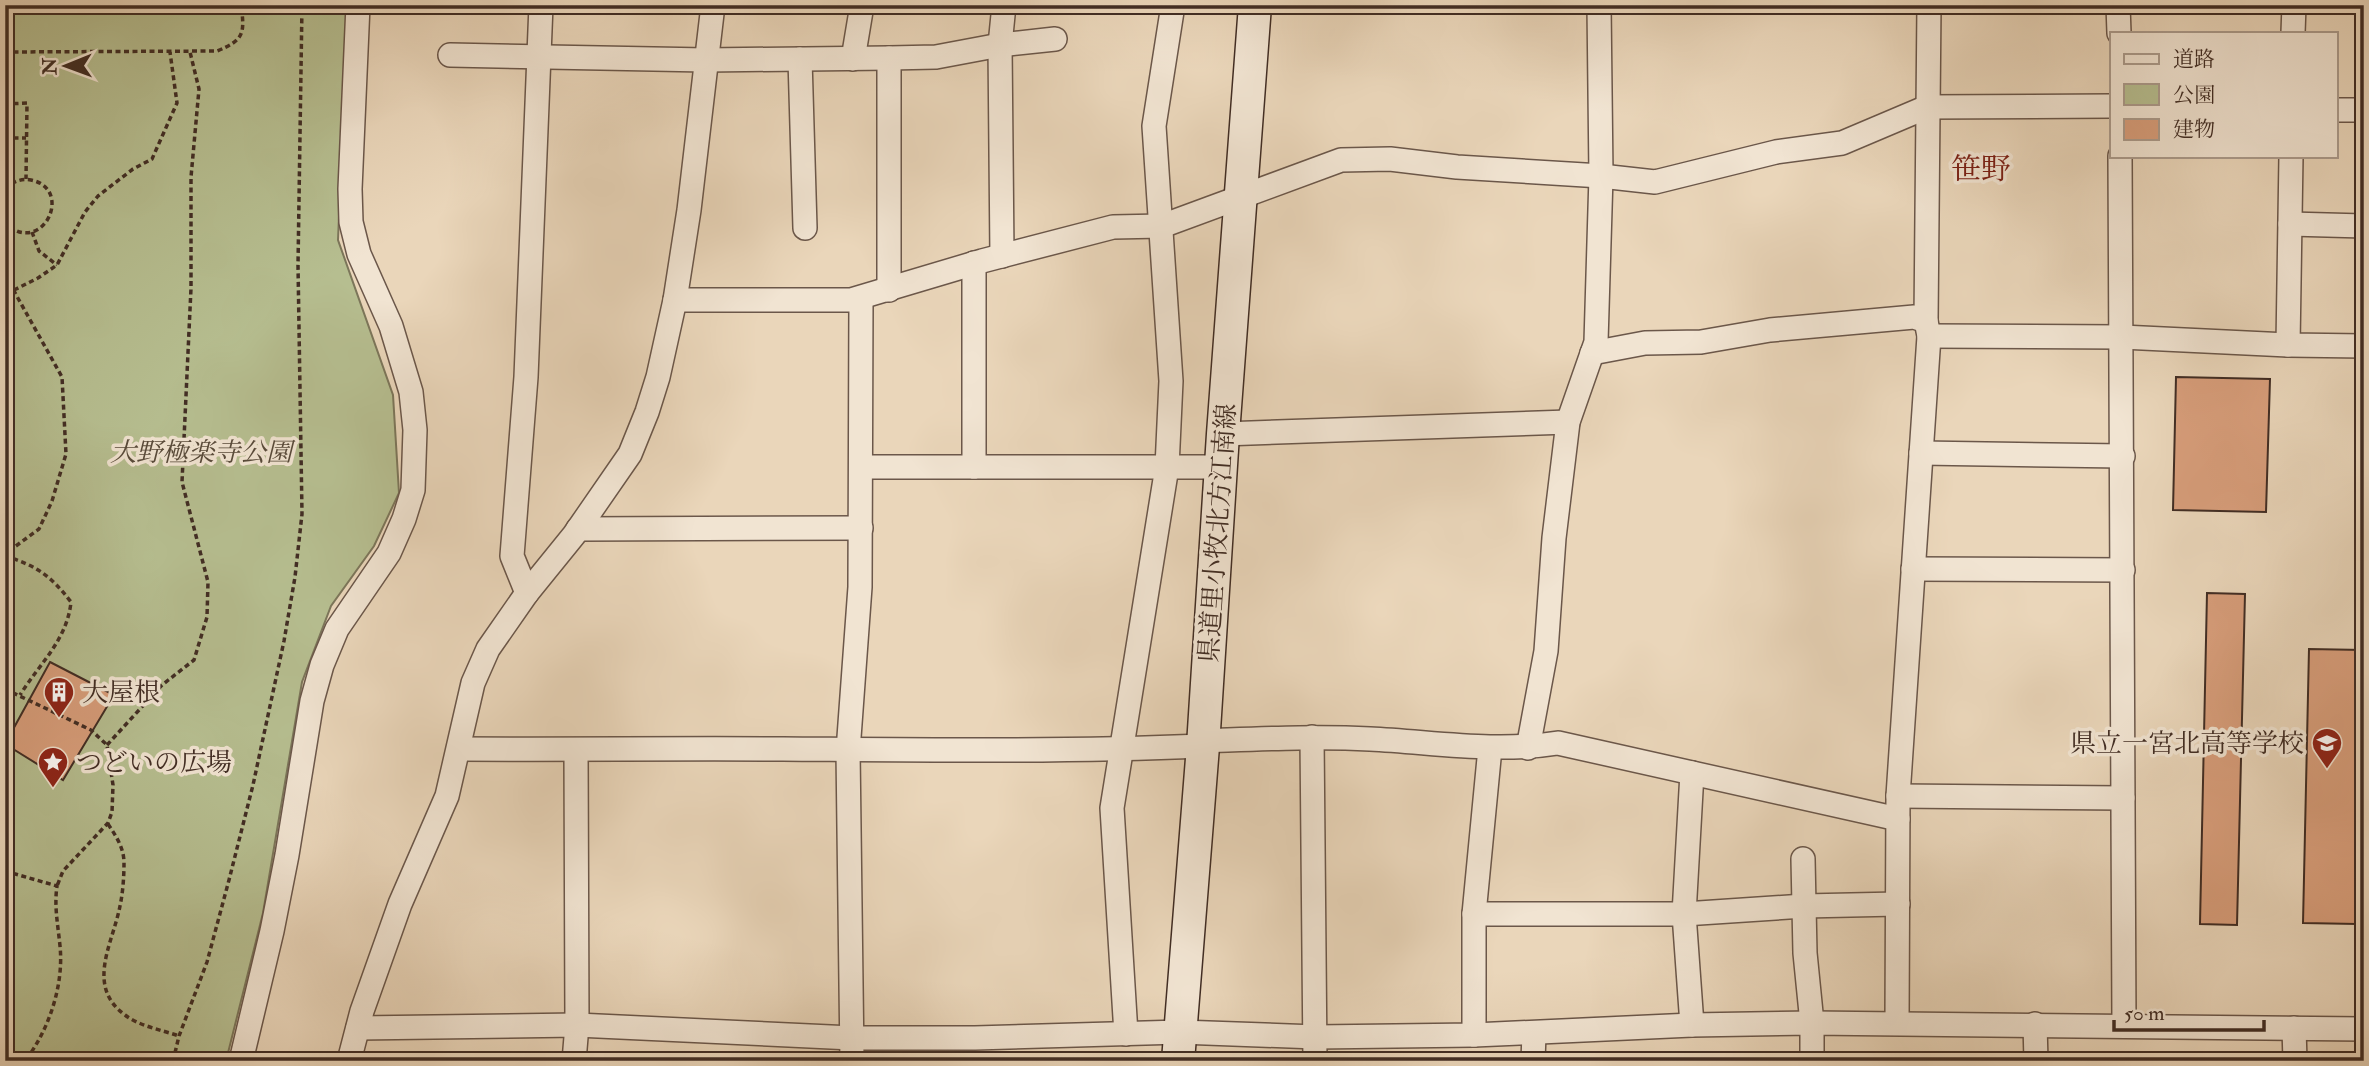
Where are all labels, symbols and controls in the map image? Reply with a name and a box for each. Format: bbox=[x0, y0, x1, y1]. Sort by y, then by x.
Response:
north arrow bbox=[32, 32, 102, 102]
legend bbox=[2110, 32, 2338, 158]
text: 道路 bbox=[2173, 46, 2215, 73]
text: N bbox=[38, 57, 62, 76]
text: 公園 bbox=[2173, 82, 2215, 109]
text: 建物 bbox=[2173, 116, 2215, 143]
district label: 笹野 bbox=[1951, 151, 2011, 188]
street label: 県道里小牧北方江南線 bbox=[1193, 402, 1243, 664]
park label: 大野極楽寺公園 bbox=[110, 437, 296, 469]
building icon: 大屋根 bbox=[42, 675, 76, 719]
place label: 大屋根 bbox=[82, 677, 160, 709]
school or university icon: 県立一宮北高等学校 bbox=[2310, 726, 2344, 770]
place label: 県立一宮北高等学校 bbox=[2070, 728, 2304, 760]
place icon: つどいの広場 bbox=[36, 745, 70, 789]
place label: つどいの広場 bbox=[76, 747, 232, 779]
scale bar bbox=[2114, 989, 2264, 1033]
text: 50 m bbox=[2124, 1000, 2165, 1027]

